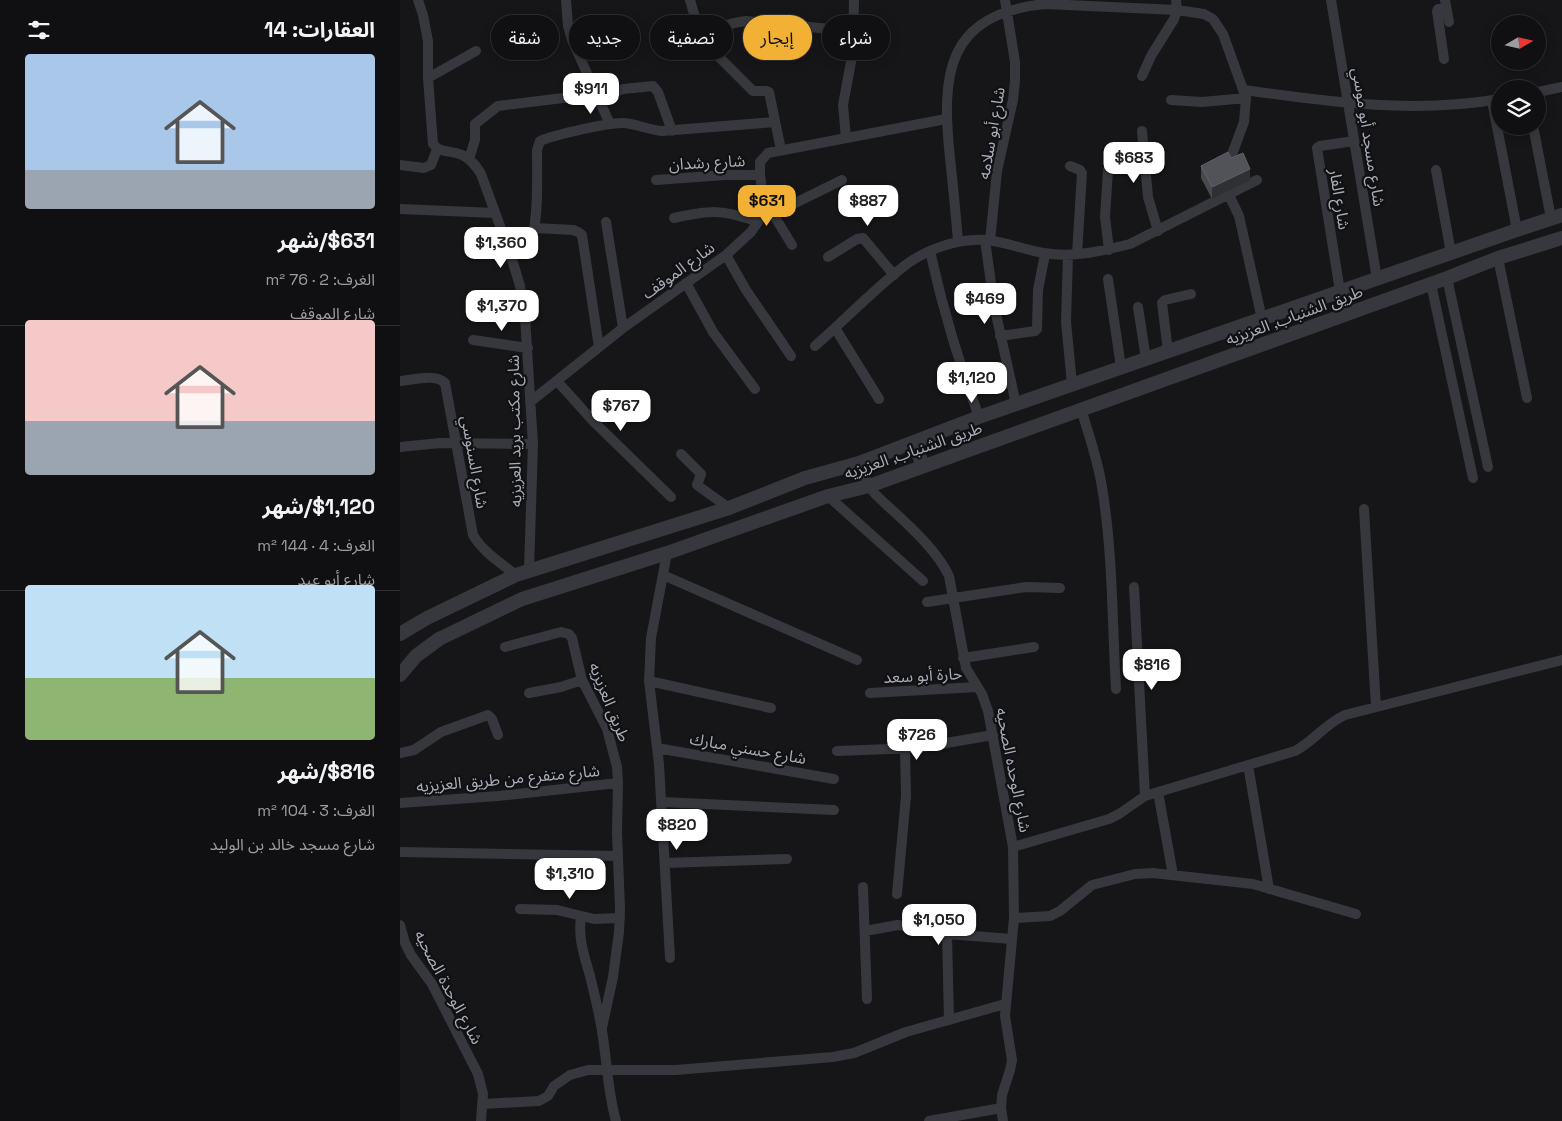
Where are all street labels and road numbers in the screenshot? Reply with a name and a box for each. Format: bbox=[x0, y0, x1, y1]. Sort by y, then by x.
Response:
street label: شارع مسجد أبو موسي bbox=[1345, 66, 1390, 208]
street label: شارع أبو سلامه bbox=[973, 85, 1012, 181]
street label: شارع رشدان bbox=[668, 150, 746, 177]
street label: شارع الفار bbox=[1322, 166, 1355, 232]
street label: شارع الموقف bbox=[638, 237, 720, 305]
street label: طريق الشنباب, العزيزيه bbox=[1223, 281, 1366, 350]
street label: شارع مكتب بريد العزيزيه bbox=[503, 355, 528, 507]
street label: شارع السنوسي bbox=[454, 414, 493, 511]
street label: طريق الشنباب, العزيزيه bbox=[841, 417, 985, 484]
street label: طريق العزيزيه bbox=[584, 659, 635, 745]
street label: حارة أبو سعد bbox=[883, 663, 963, 688]
street label: شارع الوحده الصحيه bbox=[989, 706, 1036, 835]
street label: شارع حسني مبارك bbox=[688, 728, 808, 771]
street label: شارع متفرع من طريق العزيزيه bbox=[415, 760, 601, 799]
street label: شارع الوحدة الصحيه bbox=[408, 926, 488, 1049]

